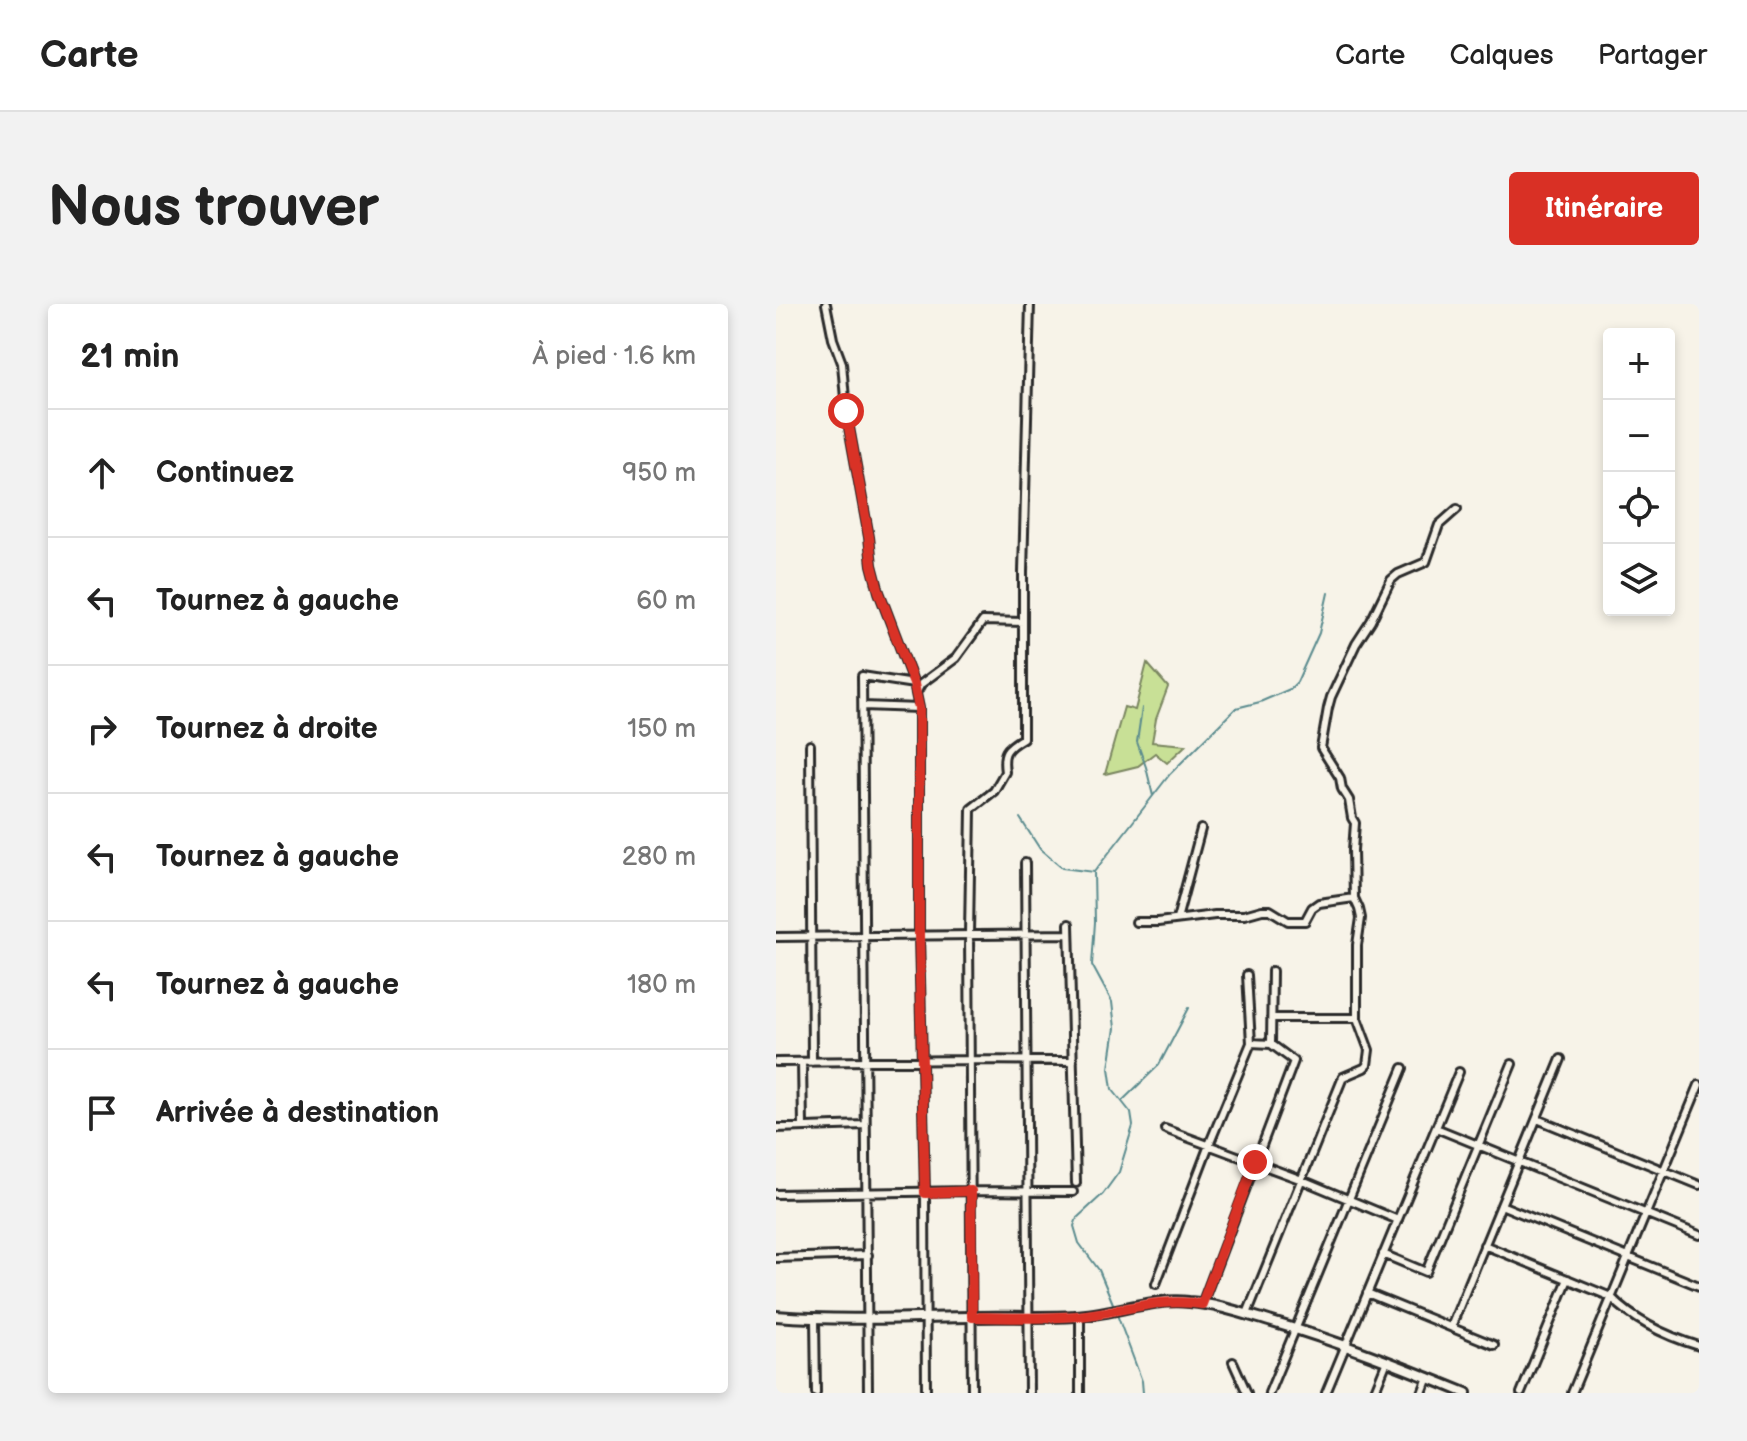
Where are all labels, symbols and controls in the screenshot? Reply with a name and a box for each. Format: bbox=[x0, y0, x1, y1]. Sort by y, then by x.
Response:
text: Carte bbox=[40, 33, 139, 78]
text: Carte bbox=[1335, 39, 1405, 72]
text: Calques bbox=[1449, 39, 1554, 72]
text: Partager bbox=[1598, 39, 1707, 72]
button: Itinéraire bbox=[1509, 172, 1699, 245]
text: Nous trouver bbox=[48, 175, 379, 242]
map controls bbox=[1603, 328, 1675, 616]
button: + bbox=[1603, 328, 1675, 400]
text: 21 min bbox=[80, 336, 179, 377]
text: À pied · 1.6 km bbox=[532, 341, 696, 372]
route start bbox=[828, 393, 864, 429]
button: − bbox=[1603, 400, 1675, 472]
icon: ahead bbox=[80, 451, 124, 495]
text: Continuez bbox=[156, 455, 294, 491]
text: 950 m bbox=[622, 458, 696, 489]
button: locate bbox=[1603, 472, 1675, 544]
button: layers bbox=[1603, 544, 1675, 616]
icon: left bbox=[80, 579, 124, 623]
text: Tournez à gauche bbox=[156, 583, 399, 619]
text: 60 m bbox=[636, 586, 696, 617]
icon: right bbox=[80, 707, 124, 751]
text: Tournez à droite bbox=[156, 711, 378, 747]
text: 150 m bbox=[627, 714, 696, 745]
icon: left bbox=[80, 835, 124, 879]
text: Tournez à gauche bbox=[156, 839, 399, 875]
text: 280 m bbox=[622, 842, 696, 873]
icon: left bbox=[80, 963, 124, 1007]
text: Tournez à gauche bbox=[156, 967, 399, 1003]
text: 180 m bbox=[627, 970, 696, 1001]
icon: arrive bbox=[80, 1091, 124, 1135]
text: Arrivée à destination bbox=[156, 1095, 439, 1131]
route end bbox=[1237, 1144, 1273, 1180]

